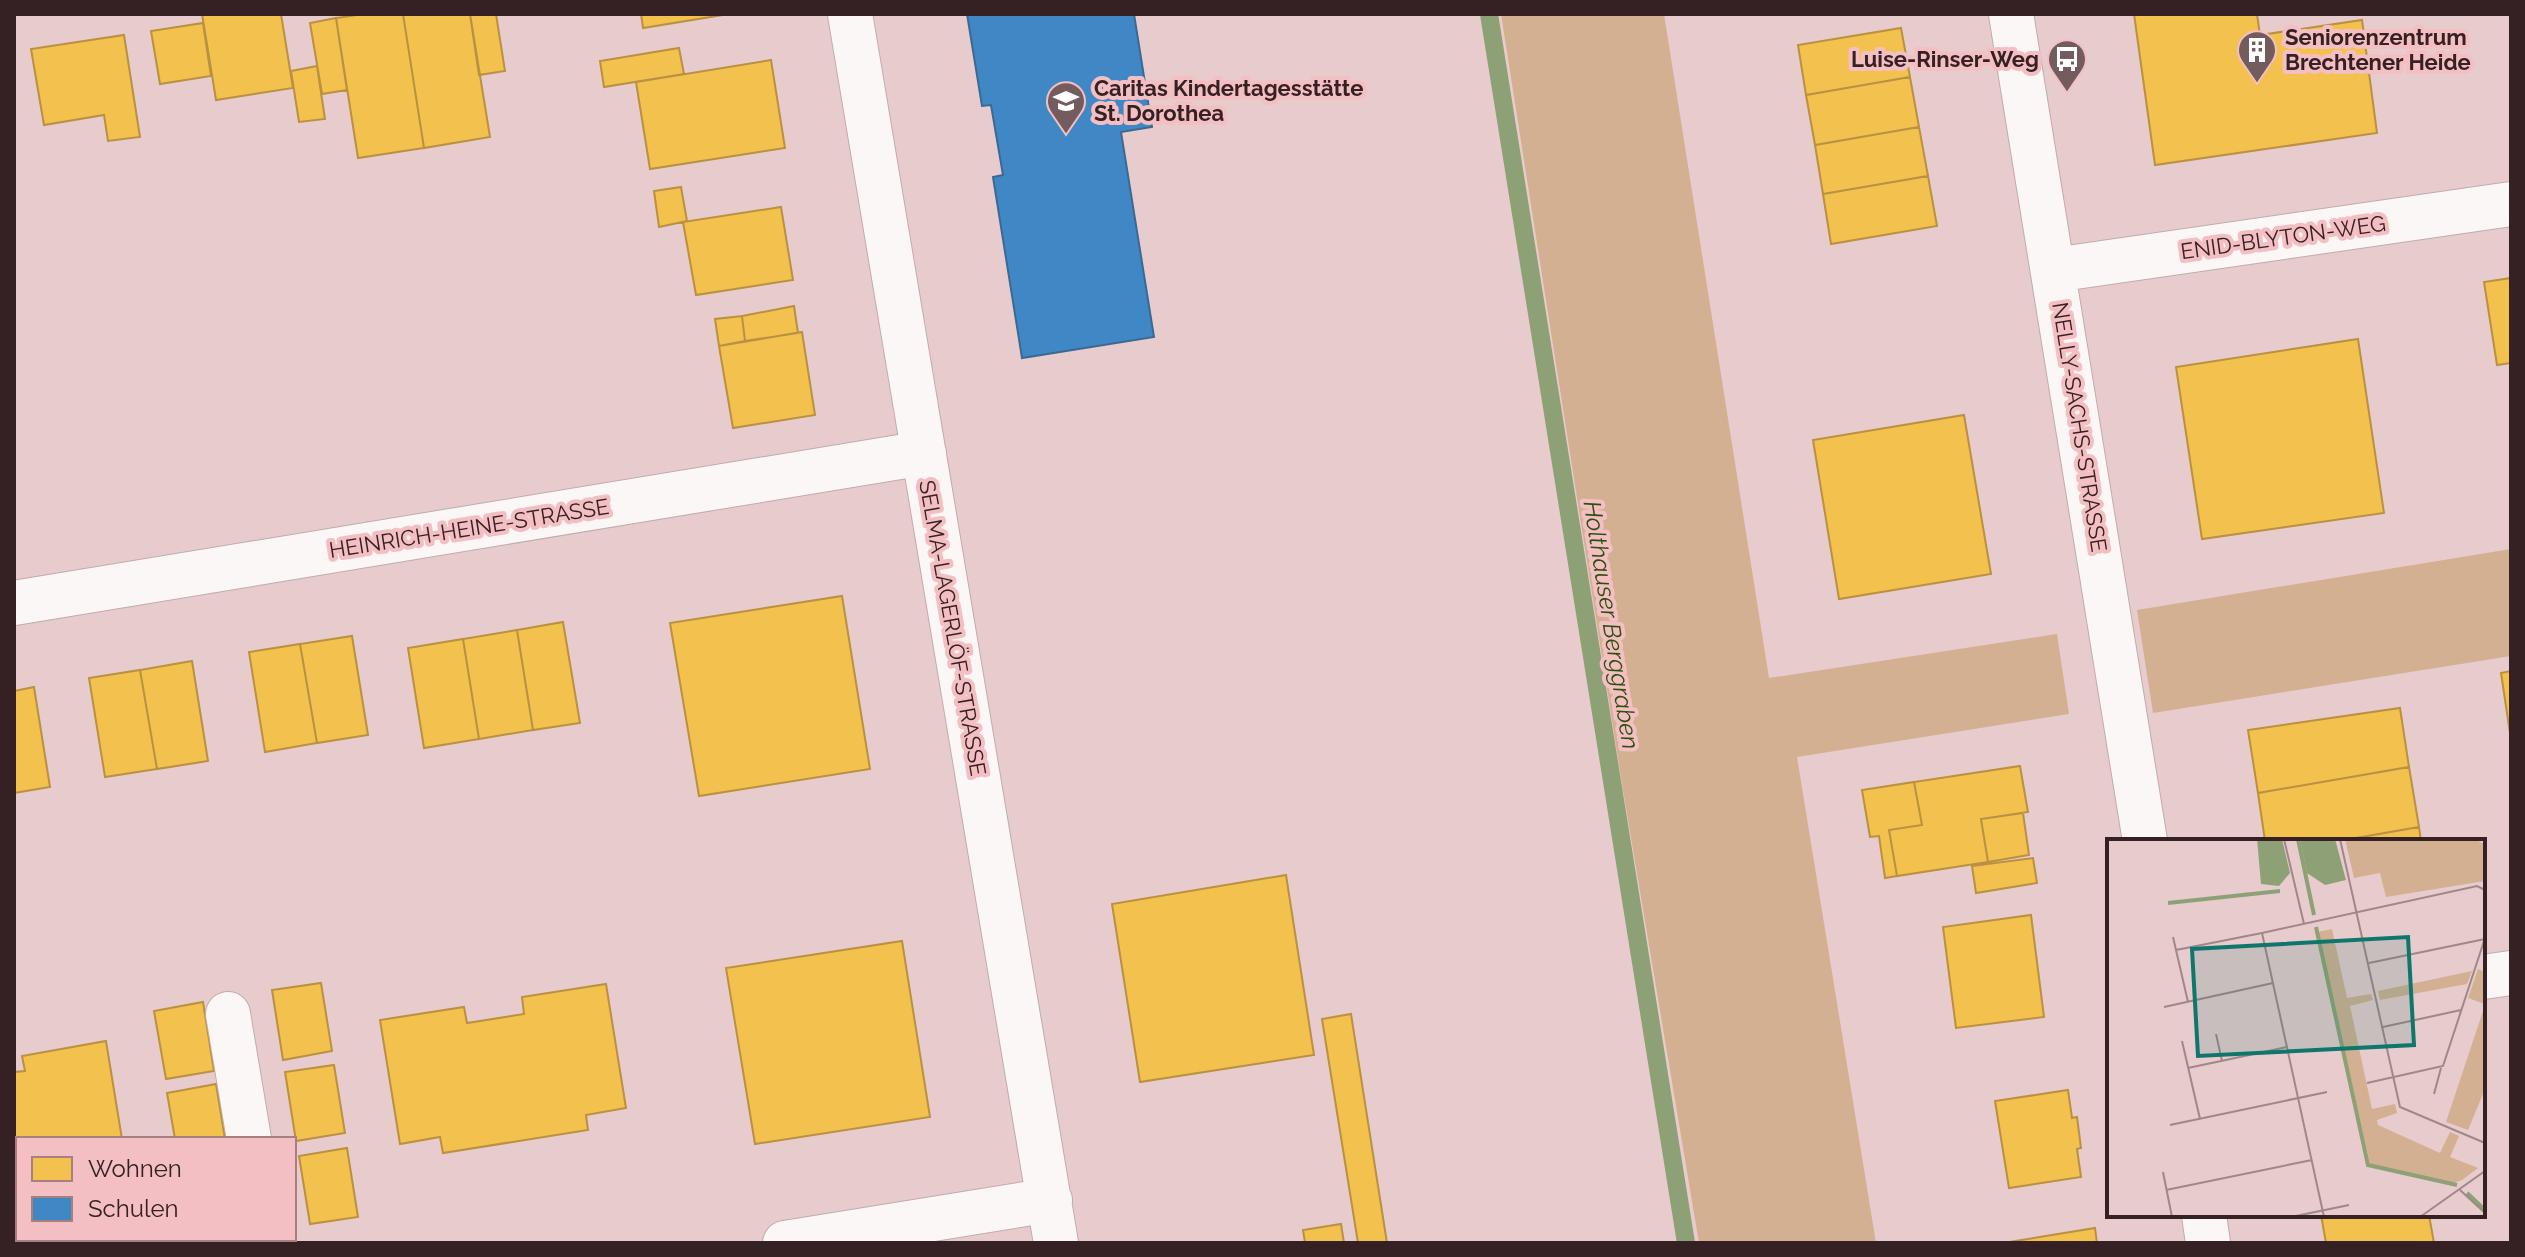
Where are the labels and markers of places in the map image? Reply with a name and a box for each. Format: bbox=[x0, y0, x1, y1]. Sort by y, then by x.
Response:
place label: Seniorenzentrum Brechtener Heide bbox=[2285, 24, 2471, 75]
building icon: Seniorenzentrum Brechtener Heide bbox=[2236, 29, 2278, 84]
bus stop icon: Luise-Rinser-Weg bbox=[2046, 38, 2088, 93]
place label: Luise-Rinser-Weg bbox=[1851, 46, 2039, 72]
place label: Caritas Kindertagesstätte St. Dorothea bbox=[1094, 75, 1363, 126]
school or university icon: Caritas Kindertagesstätte St. Dorothea bbox=[1045, 80, 1087, 135]

